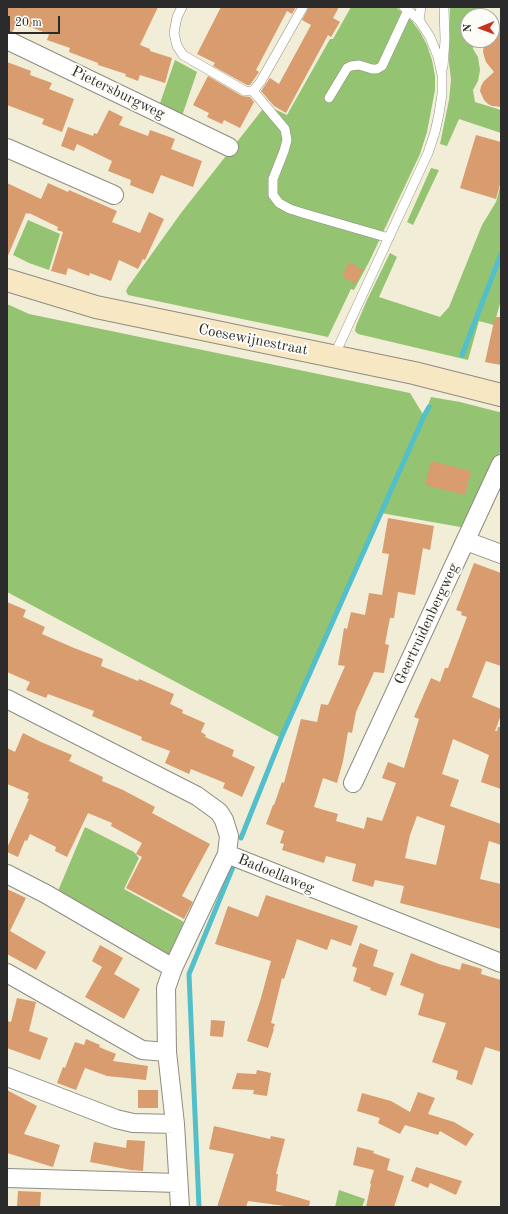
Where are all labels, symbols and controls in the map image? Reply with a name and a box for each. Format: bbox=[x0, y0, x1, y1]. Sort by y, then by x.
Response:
scale bar bbox=[10, 8, 62, 34]
north arrow bbox=[460, 8, 500, 48]
text: 20 m bbox=[15, 17, 42, 29]
text: N bbox=[463, 24, 474, 32]
street label: Pietersburgweg bbox=[68, 63, 168, 123]
street label: Coesewijnestraat bbox=[197, 321, 309, 359]
street label: Geertruidenbergweg bbox=[391, 560, 463, 688]
street label: Badoellaweg bbox=[235, 850, 317, 898]

